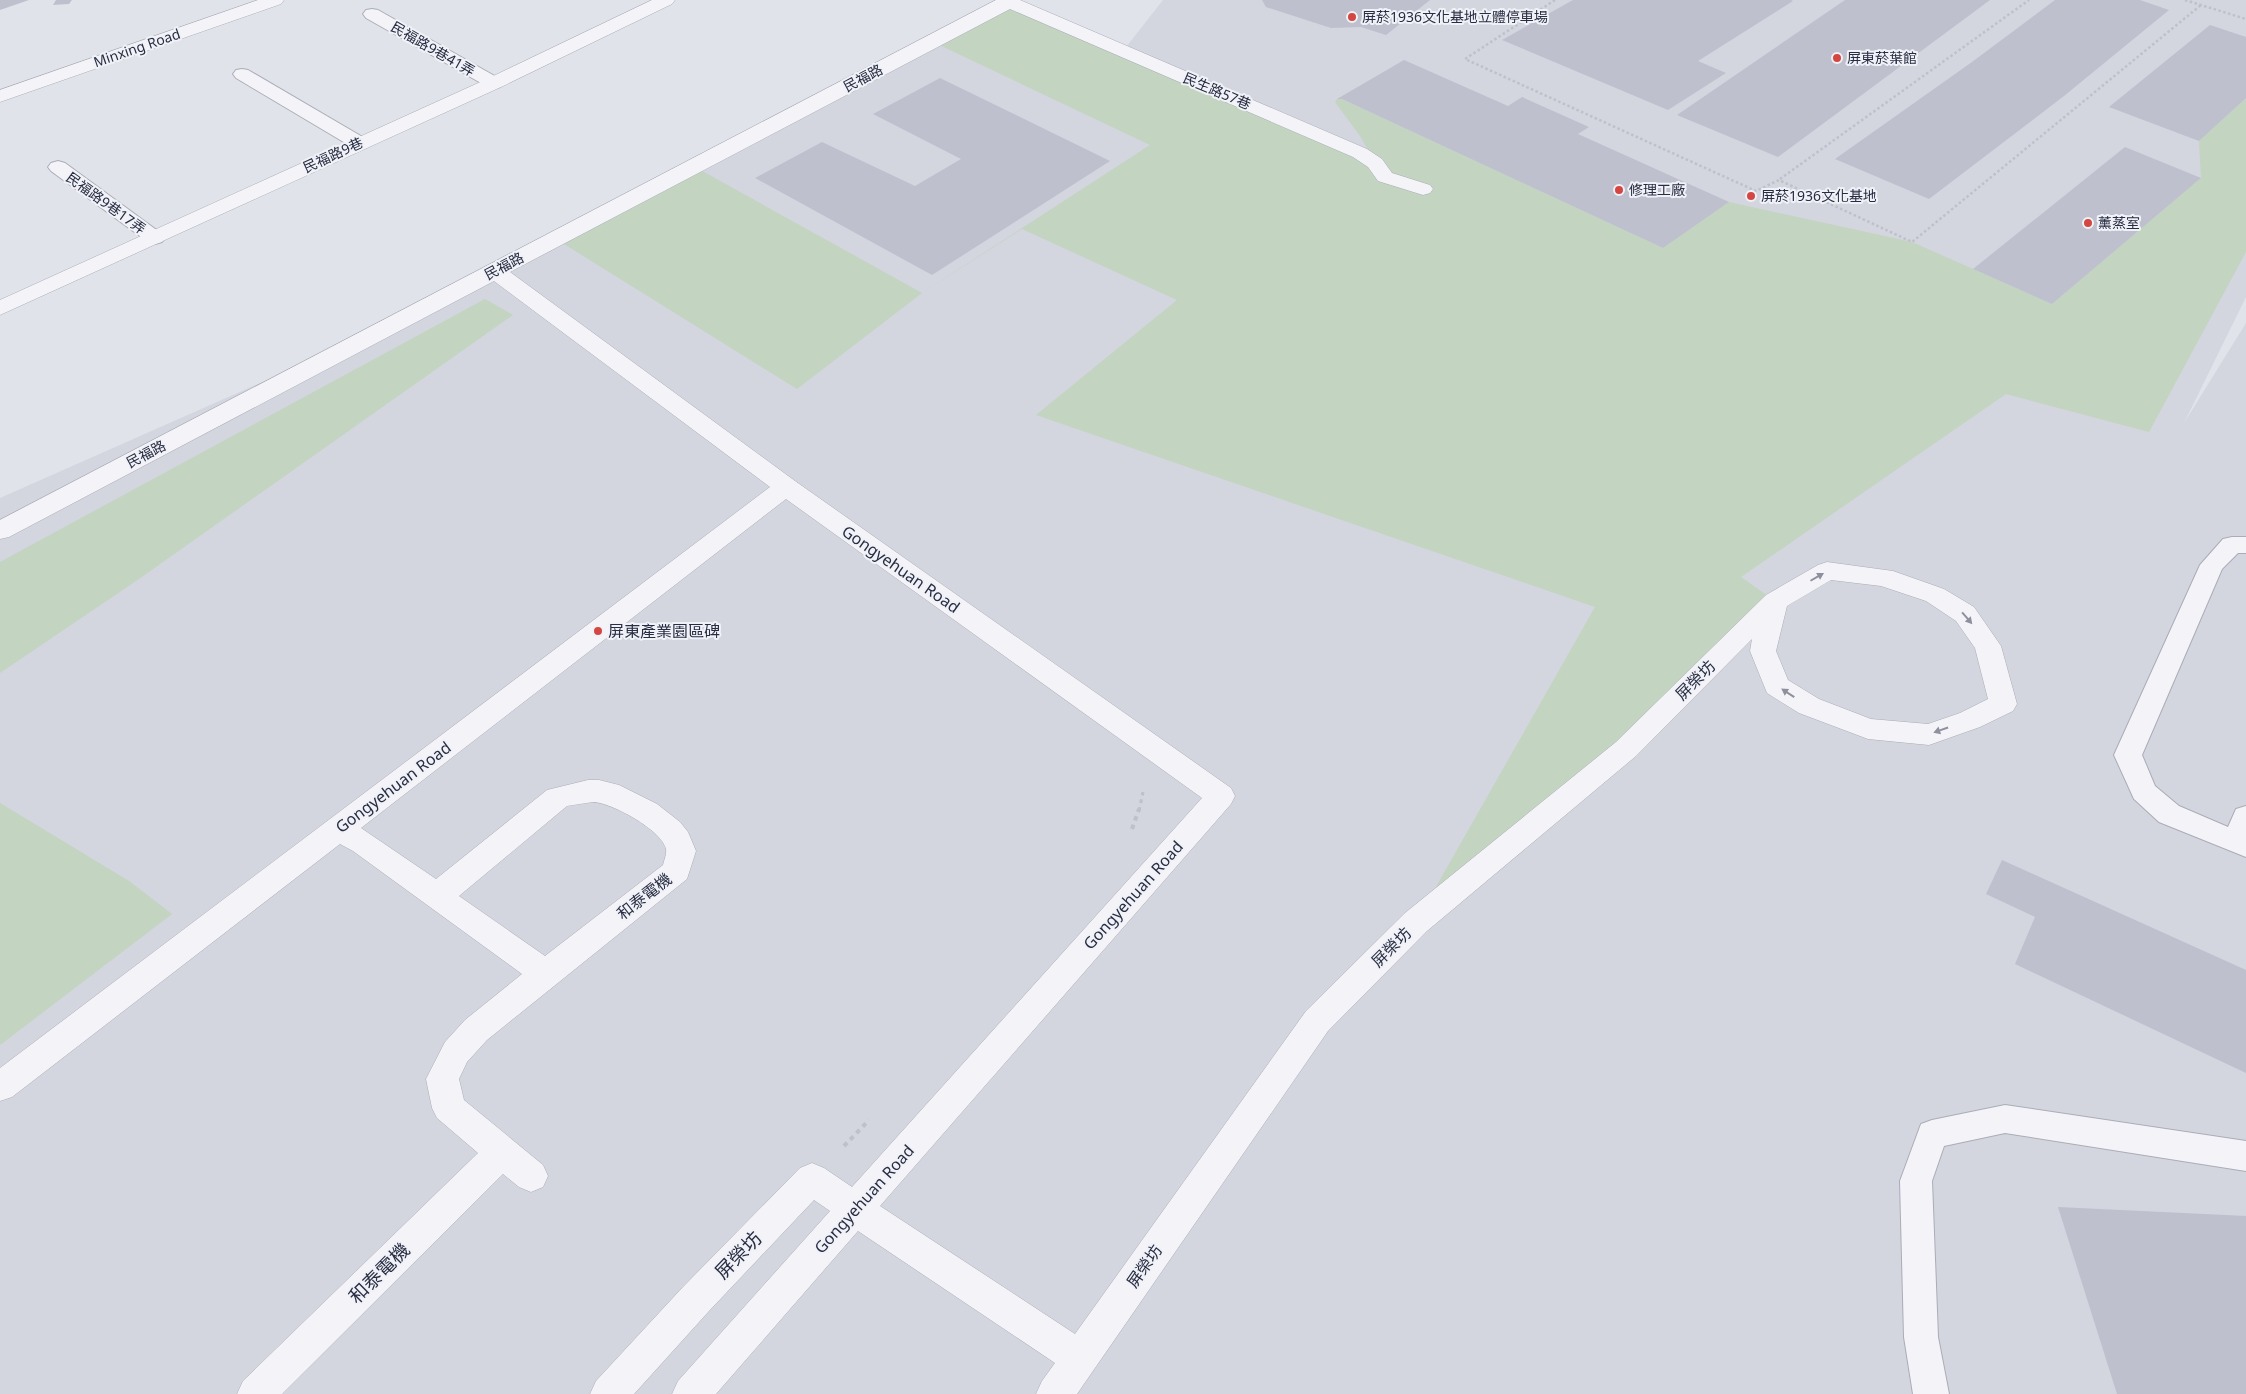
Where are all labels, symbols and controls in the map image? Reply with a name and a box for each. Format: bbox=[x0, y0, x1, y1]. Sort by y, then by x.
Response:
place label: 屏菸1936文化基地立體停車場 bbox=[1362, 7, 1548, 26]
marker: 屏菸1936文化基地立體停車場 bbox=[1346, 11, 1358, 23]
street label: 民福路9巷41弄 bbox=[388, 17, 479, 80]
street label: Minxing Road bbox=[91, 24, 183, 71]
place label: 屏東菸葉館 bbox=[1847, 48, 1917, 67]
marker: 屏東菸葉館 bbox=[1831, 52, 1843, 64]
street label: 民福路 bbox=[840, 59, 886, 96]
street label: 民生路57巷 bbox=[1180, 68, 1254, 113]
street label: 民福路9巷 bbox=[300, 132, 366, 177]
street label: 民福路9巷17弄 bbox=[63, 167, 150, 238]
place label: 修理工廠 bbox=[1629, 180, 1685, 199]
marker: 修理工廠 bbox=[1613, 184, 1625, 196]
place label: 屏菸1936文化基地 bbox=[1761, 186, 1877, 205]
marker: 屏菸1936文化基地 bbox=[1745, 190, 1757, 202]
place label: 薰蒸室 bbox=[2098, 213, 2140, 232]
marker: 薰蒸室 bbox=[2082, 217, 2094, 229]
street label: 民福路 bbox=[481, 247, 527, 284]
street label: 民福路 bbox=[123, 435, 169, 472]
street label: Gongyehuan Road bbox=[838, 520, 964, 618]
one-way arrow bbox=[1810, 573, 1825, 581]
one-way arrow bbox=[1961, 611, 1973, 623]
place label: 屏東產業園區碑 bbox=[608, 620, 720, 642]
marker: 屏東產業園區碑 bbox=[592, 625, 604, 637]
street label: 屏榮坊 bbox=[1670, 655, 1720, 705]
one-way arrow bbox=[1781, 688, 1795, 697]
one-way arrow bbox=[1933, 727, 1948, 735]
street label: Gongyehuan Road bbox=[331, 736, 455, 838]
street label: Gongyehuan Road bbox=[1078, 836, 1188, 954]
street label: 和泰電機 bbox=[612, 868, 676, 924]
street label: 屏榮坊 bbox=[1366, 922, 1416, 972]
street label: Gongyehuan Road bbox=[809, 1140, 919, 1258]
street label: 屏榮坊 bbox=[709, 1225, 767, 1285]
street label: 和泰電機 bbox=[343, 1237, 415, 1309]
street label: 屏榮坊 bbox=[1121, 1240, 1167, 1292]

